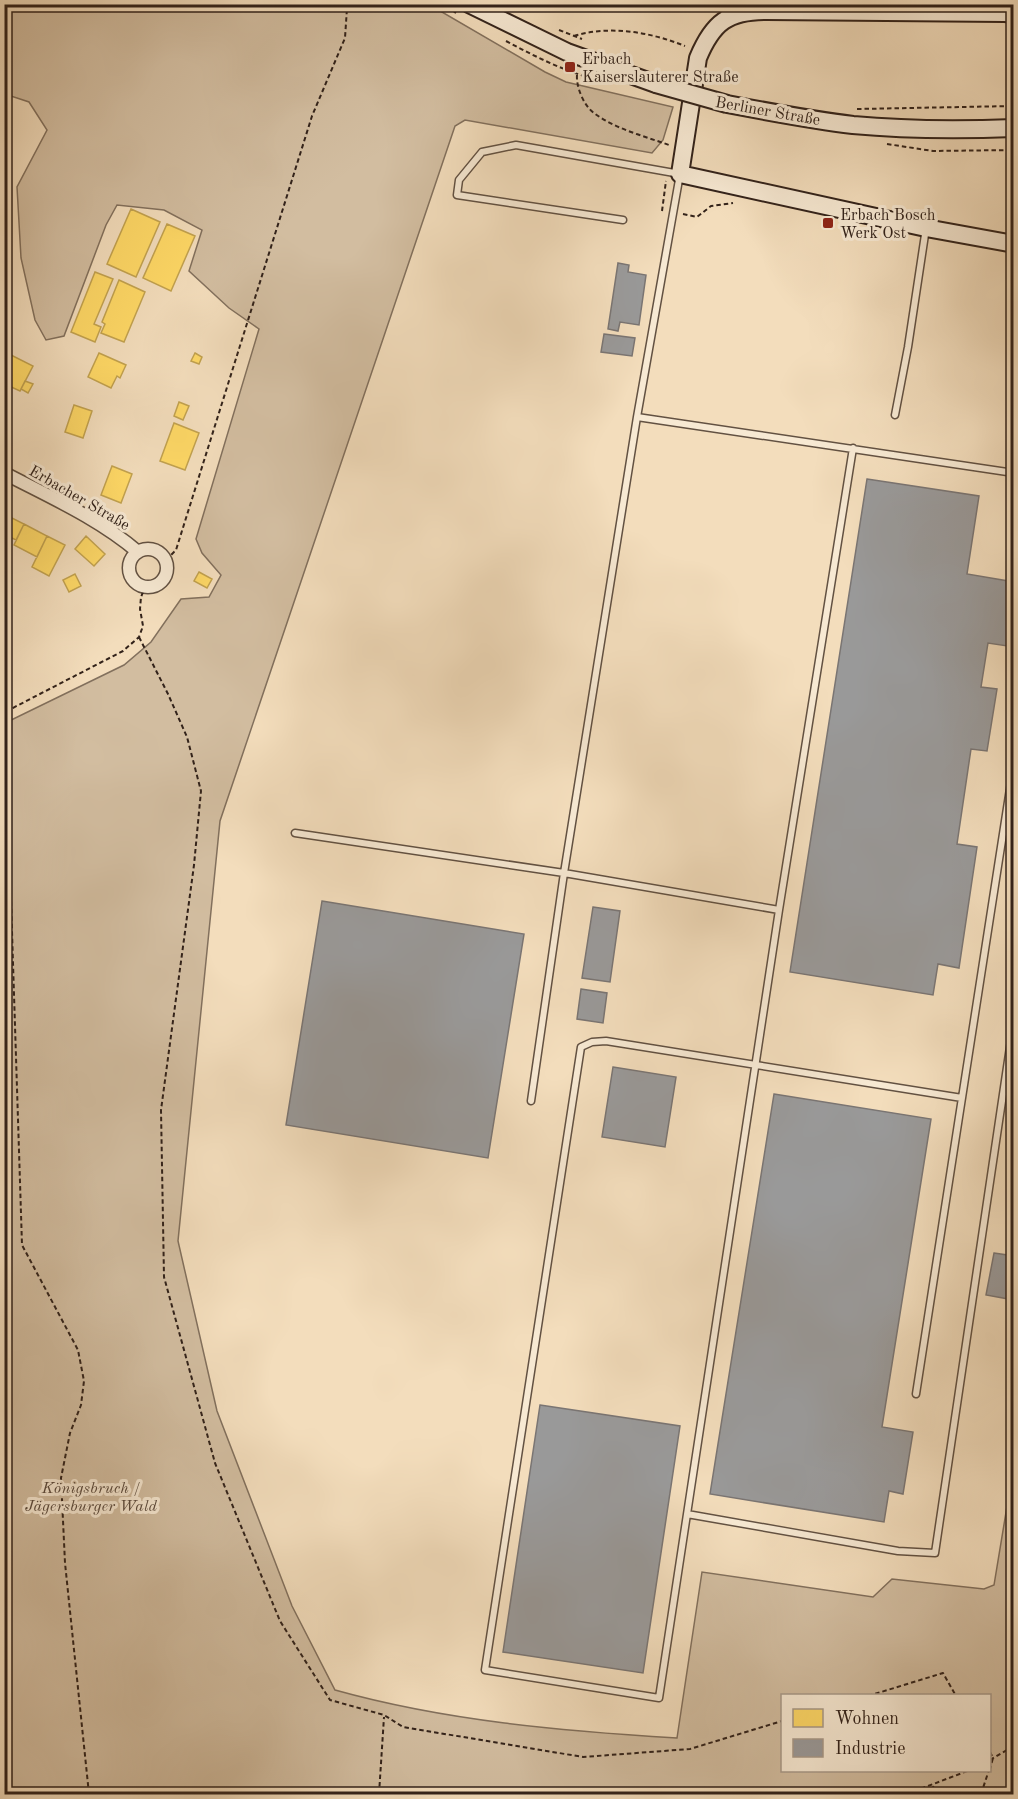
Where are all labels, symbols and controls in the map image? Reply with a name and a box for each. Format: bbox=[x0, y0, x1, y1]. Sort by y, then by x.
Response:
place label: Erbach Kaiserslauterer Straße bbox=[582, 52, 739, 86]
marker: Erbach Kaiserslauterer Straße bbox=[563, 60, 577, 74]
street label: Berliner Straße bbox=[714, 95, 821, 129]
place label: Erbach Bosch Werk Ost bbox=[840, 208, 936, 242]
marker: Erbach Bosch Werk Ost bbox=[821, 216, 835, 230]
street label: Erbacher Straße bbox=[26, 463, 132, 534]
park label: Königsbruch / Jägersburger Wald bbox=[25, 1481, 158, 1515]
legend bbox=[781, 1694, 991, 1772]
text: Wohnen bbox=[835, 1710, 899, 1728]
text: Industrie bbox=[835, 1740, 905, 1758]

